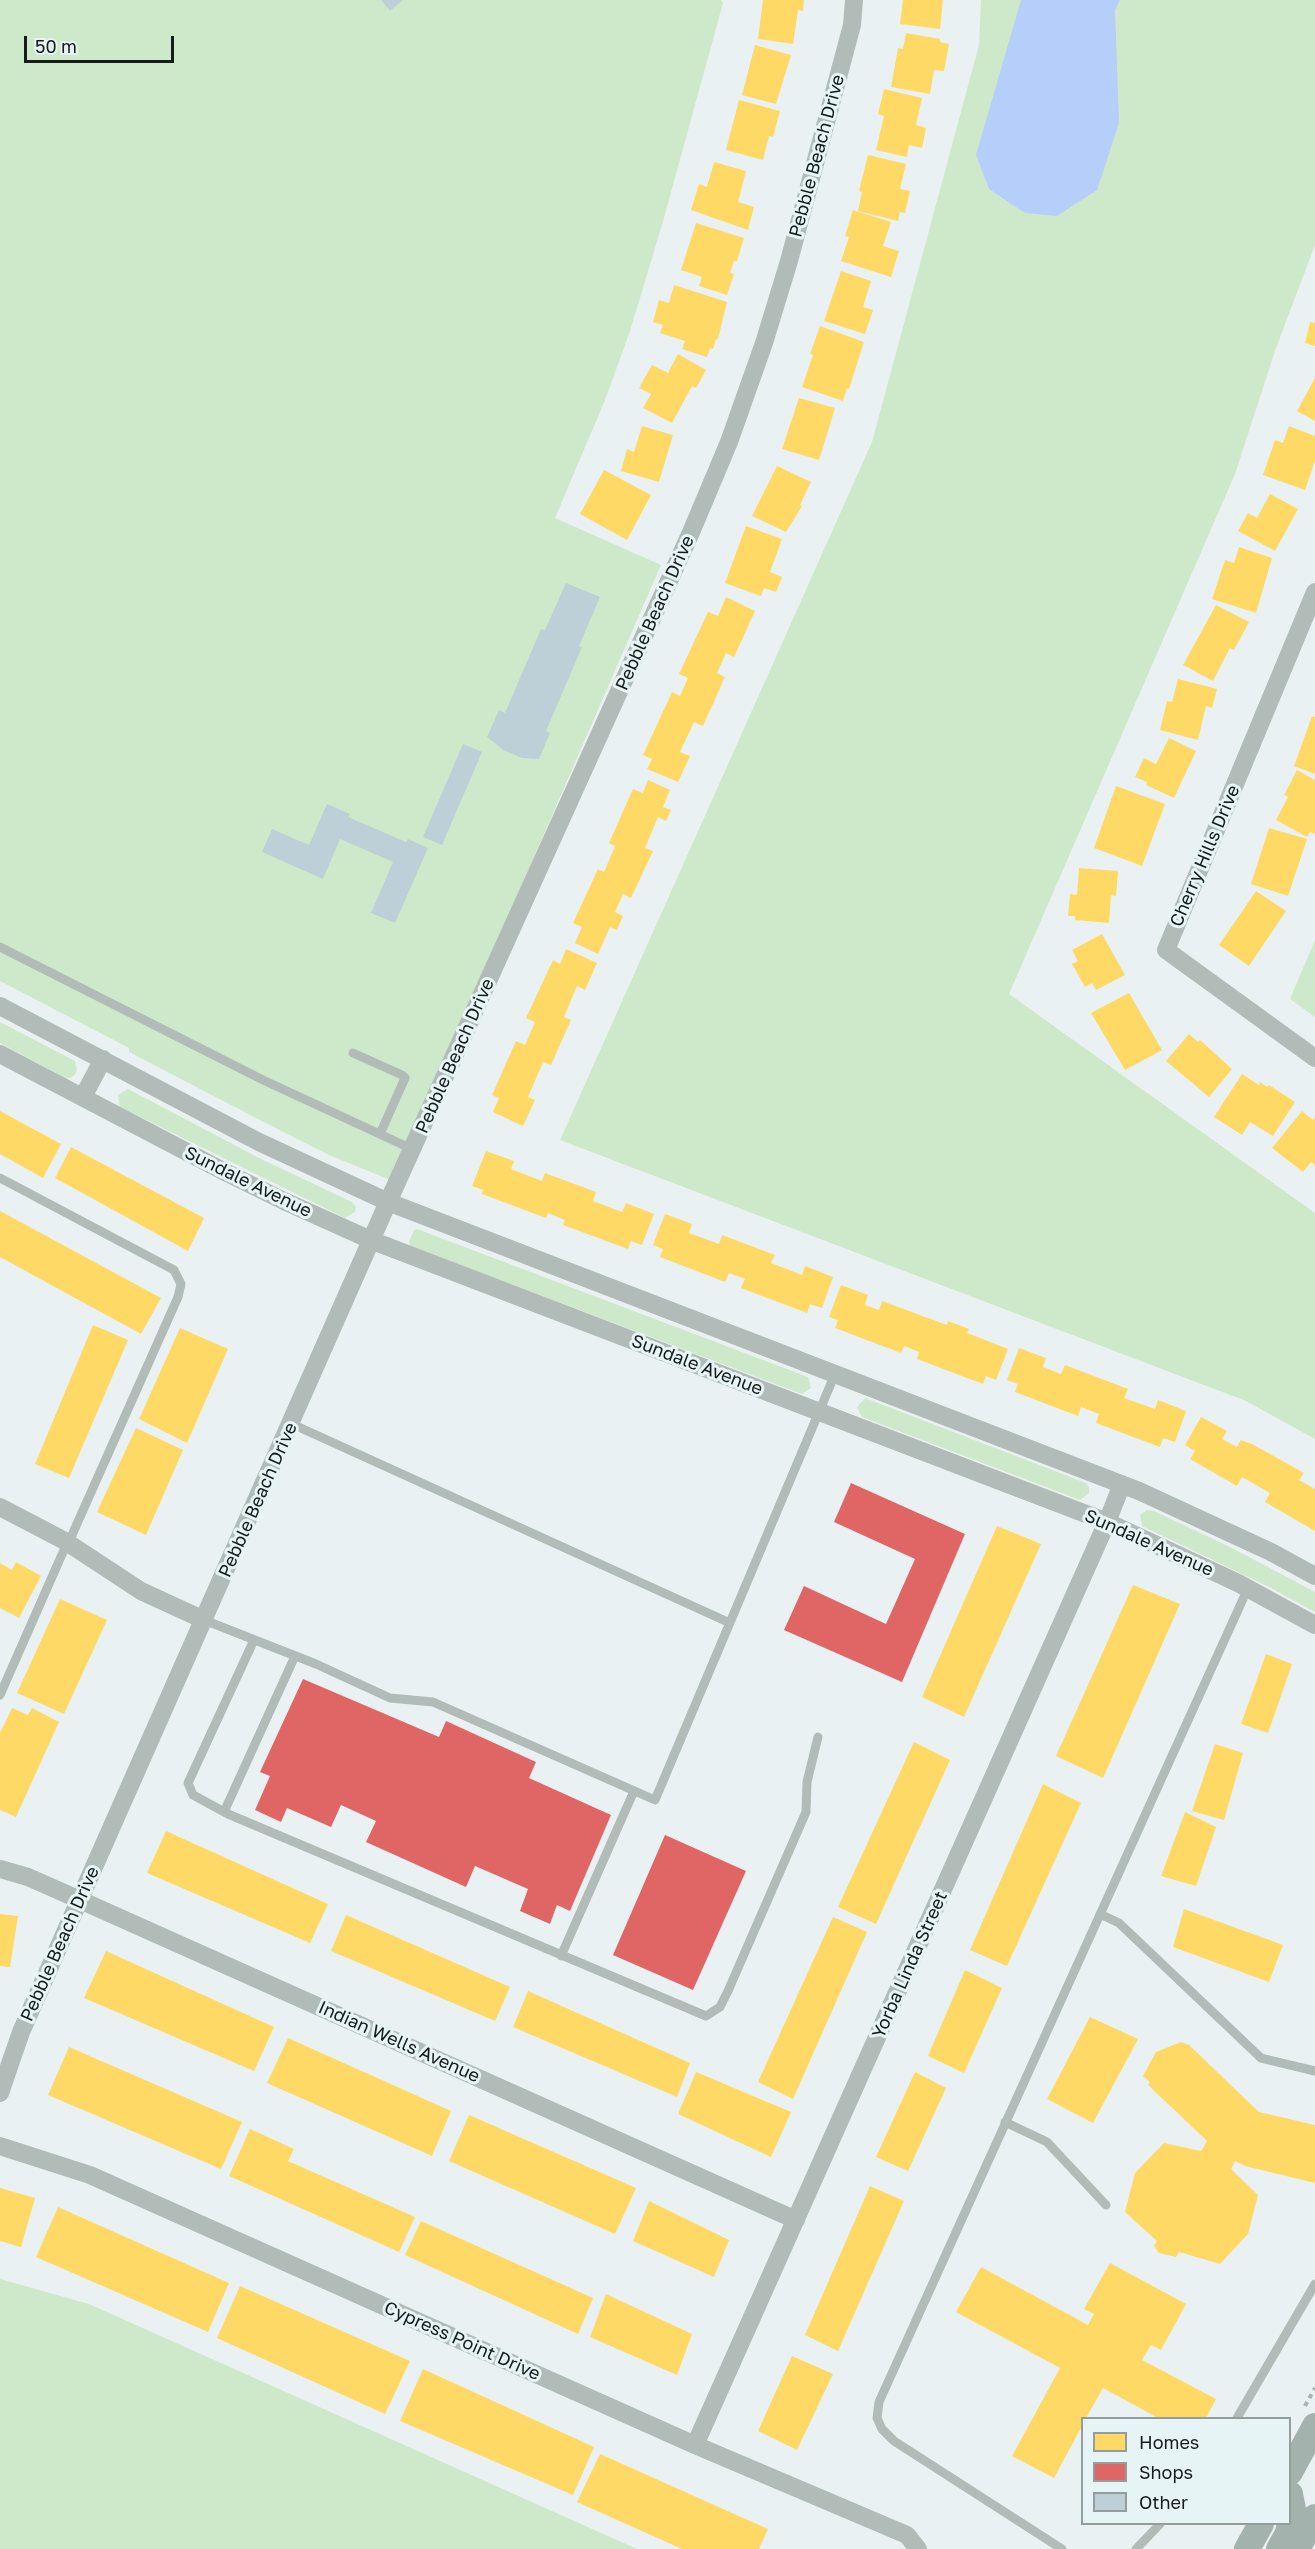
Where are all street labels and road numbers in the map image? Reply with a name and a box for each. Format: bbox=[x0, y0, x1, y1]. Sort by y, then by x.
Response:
street label: Pebble Beach Drive bbox=[785, 72, 849, 240]
street label: Pebble Beach Drive bbox=[611, 532, 699, 694]
street label: Cherry Hills Drive bbox=[1165, 782, 1245, 930]
street label: Pebble Beach Drive bbox=[411, 975, 499, 1137]
street label: Sundale Avenue bbox=[181, 1142, 315, 1222]
street label: Sundale Avenue bbox=[628, 1330, 766, 1400]
street label: Pebble Beach Drive bbox=[214, 1419, 302, 1581]
street label: Sundale Avenue bbox=[1081, 1505, 1217, 1581]
street label: Pebble Beach Drive bbox=[16, 1863, 104, 2025]
street label: Yorba Linda Street bbox=[868, 1888, 952, 2042]
street label: Indian Wells Avenue bbox=[315, 1997, 483, 2087]
street label: Cypress Point Drive bbox=[381, 2297, 543, 2385]

